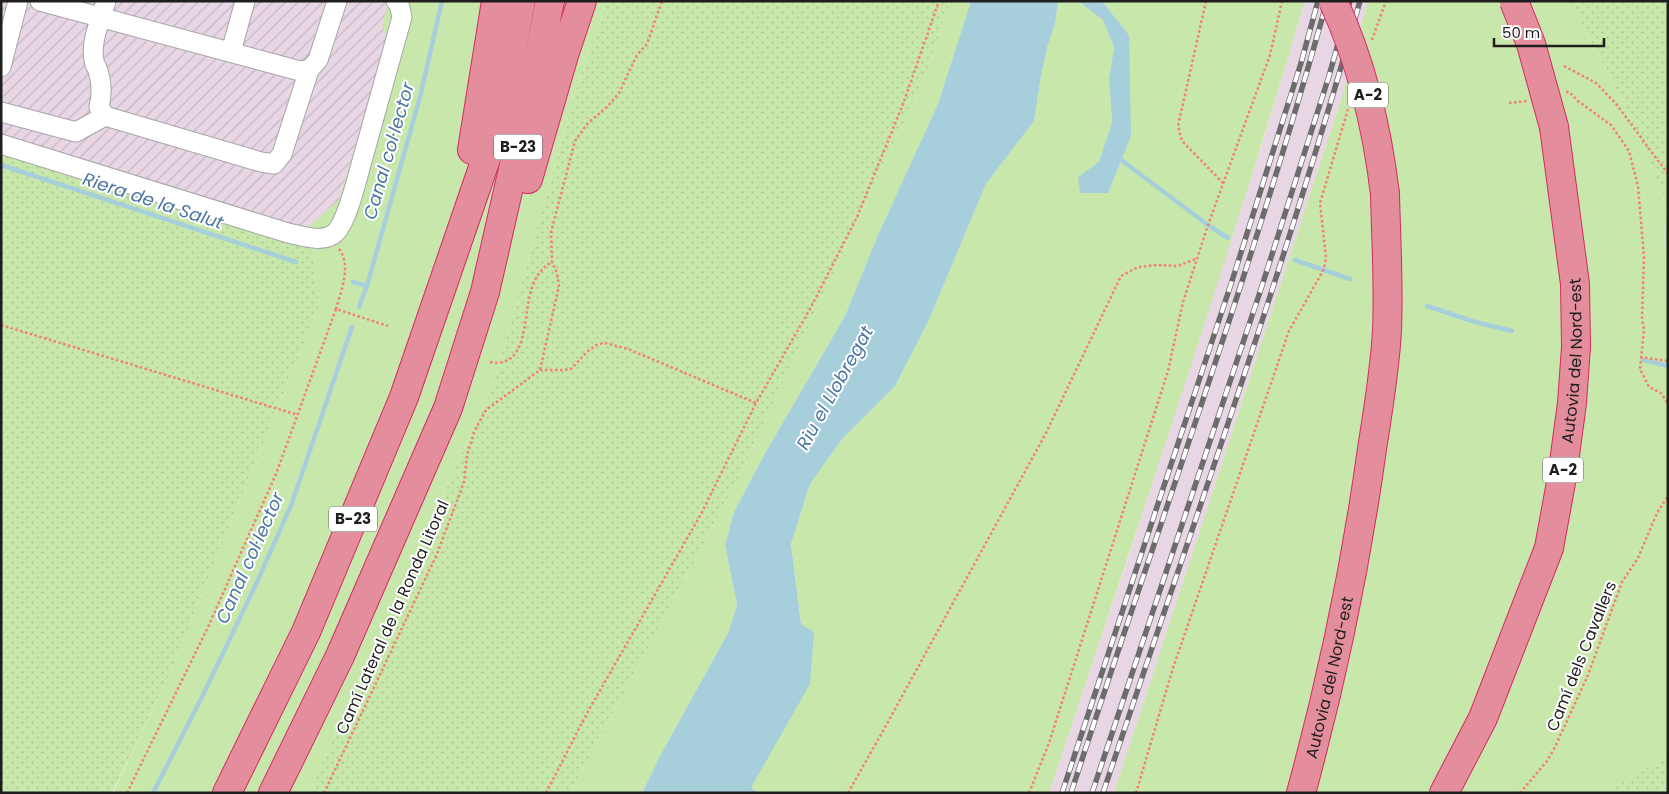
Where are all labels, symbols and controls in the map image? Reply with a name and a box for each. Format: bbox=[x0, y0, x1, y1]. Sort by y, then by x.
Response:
scale bar bbox=[1494, 15, 1604, 47]
text: 50 m bbox=[1502, 22, 1540, 43]
water label: Canal col·lector bbox=[357, 78, 420, 222]
road number: A-2 bbox=[1348, 82, 1388, 108]
road number: B-23 bbox=[494, 134, 542, 160]
water label: Riera de la Salut bbox=[80, 166, 227, 235]
street label: Autovia del Nord-est bbox=[1556, 277, 1588, 445]
water label: Riu el Llobregat bbox=[790, 321, 879, 454]
road number: A-2 bbox=[1543, 458, 1583, 482]
water label: Canal col·lector bbox=[209, 487, 290, 628]
street label: Camí Lateral de la Ronda Litoral bbox=[330, 496, 455, 738]
road number: B-23 bbox=[329, 506, 377, 532]
street label: Camí dels Cavallers bbox=[1541, 578, 1622, 735]
street label: Autovia del Nord-est bbox=[1300, 594, 1359, 761]

